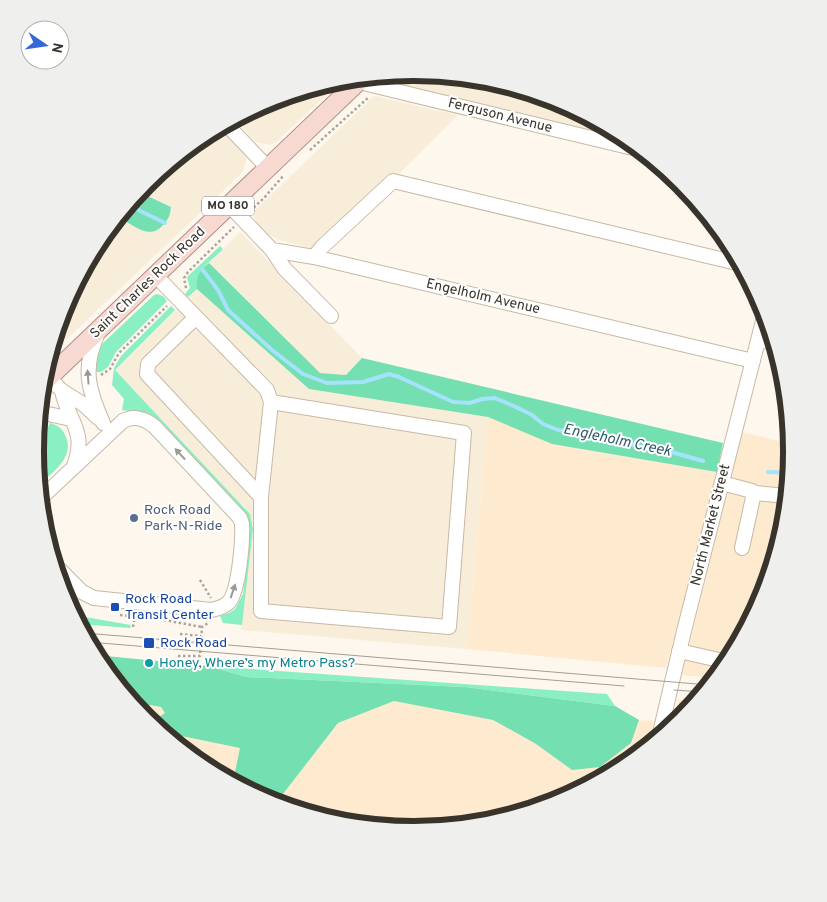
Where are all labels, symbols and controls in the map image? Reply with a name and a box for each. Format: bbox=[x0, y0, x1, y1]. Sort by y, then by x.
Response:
north arrow bbox=[20, 20, 70, 70]
text: N bbox=[47, 41, 66, 54]
street label: Ferguson Avenue bbox=[446, 95, 554, 137]
road number: MO 180 bbox=[202, 197, 254, 216]
street label: Saint Charles Rock Road bbox=[87, 224, 209, 342]
street label: Engelholm Avenue bbox=[424, 276, 542, 318]
one-way arrow bbox=[84, 369, 92, 385]
water label: Engleholm Creek bbox=[561, 420, 673, 462]
one-way arrow bbox=[174, 448, 186, 460]
street label: North Market Street bbox=[688, 462, 734, 588]
place label: Rock Road Park-N-Ride bbox=[144, 502, 222, 535]
marker: Rock Road Park-N-Ride bbox=[128, 512, 140, 524]
one-way arrow bbox=[230, 583, 238, 598]
place label: Rock Road Transit Center bbox=[125, 591, 215, 624]
marker: Rock Road Transit Center bbox=[109, 601, 121, 613]
place label: Rock Road bbox=[160, 635, 227, 652]
marker: Rock Road bbox=[142, 636, 156, 650]
place label: Honey, Where’s my Metro Pass? bbox=[159, 655, 355, 672]
marker: Honey, Where’s my Metro Pass? bbox=[143, 657, 155, 669]

